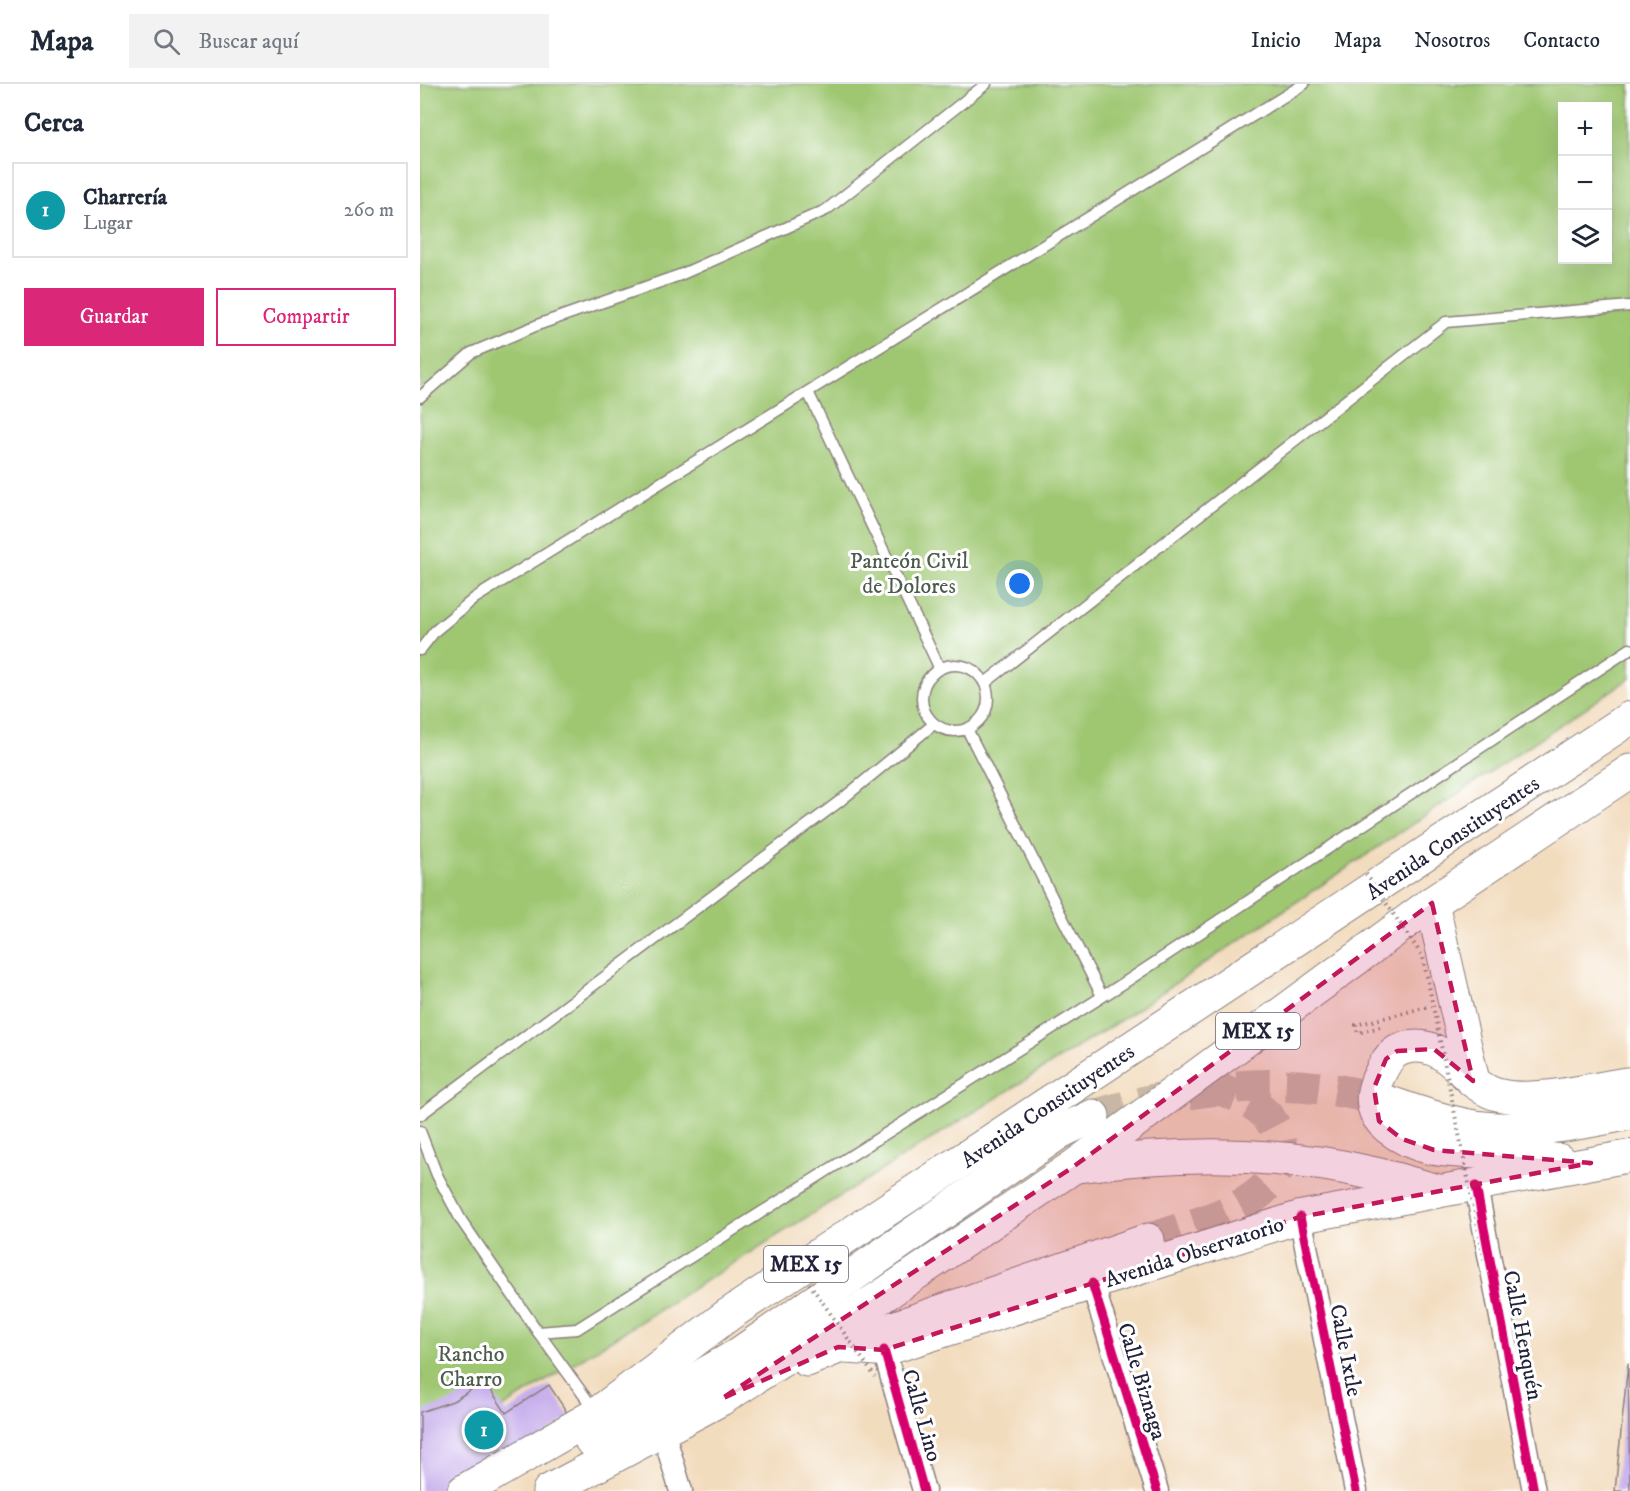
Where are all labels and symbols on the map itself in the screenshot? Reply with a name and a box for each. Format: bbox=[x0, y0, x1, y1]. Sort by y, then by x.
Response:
park label: Panteón Civil de Dolores bbox=[850, 548, 969, 600]
your location bbox=[1005, 569, 1034, 598]
street label: Avenida Constituyentes bbox=[1361, 770, 1545, 906]
road number: MEX 15 bbox=[1216, 1013, 1300, 1049]
street label: Avenida Constituyentes bbox=[956, 1038, 1140, 1174]
street label: Avenida Observatorio bbox=[1102, 1211, 1287, 1294]
road number: MEX 15 bbox=[764, 1246, 848, 1282]
street label: Calle Henquén bbox=[1497, 1268, 1548, 1403]
street label: Calle Ixtle bbox=[1323, 1302, 1368, 1399]
street label: Calle Biznaga bbox=[1111, 1320, 1172, 1444]
park label: Rancho Charro bbox=[437, 1341, 505, 1393]
street label: Calle Lino bbox=[896, 1366, 948, 1465]
pin: 1 bbox=[464, 1408, 504, 1452]

